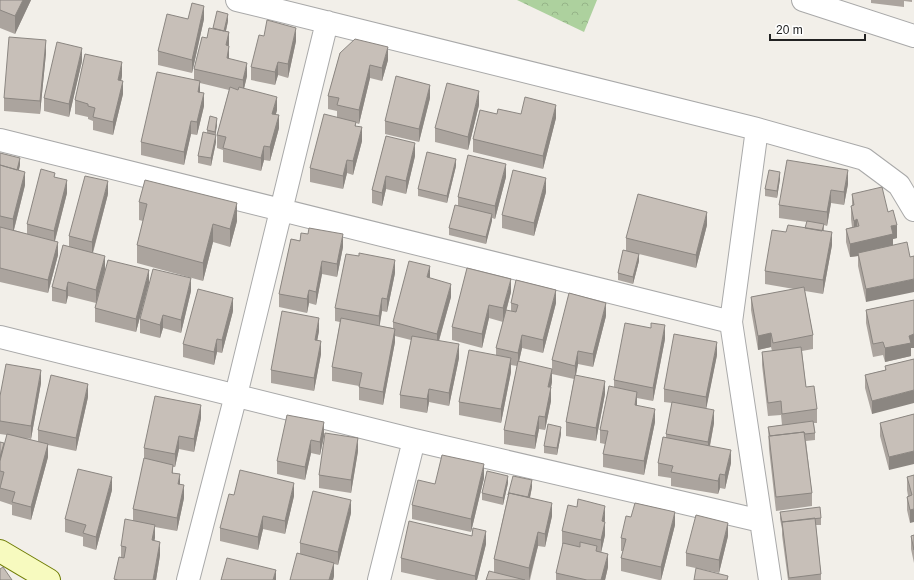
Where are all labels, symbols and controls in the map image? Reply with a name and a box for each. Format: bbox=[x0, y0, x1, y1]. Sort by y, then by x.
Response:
scale bar bbox=[770, 16, 865, 42]
text: 20 m bbox=[776, 23, 803, 37]

